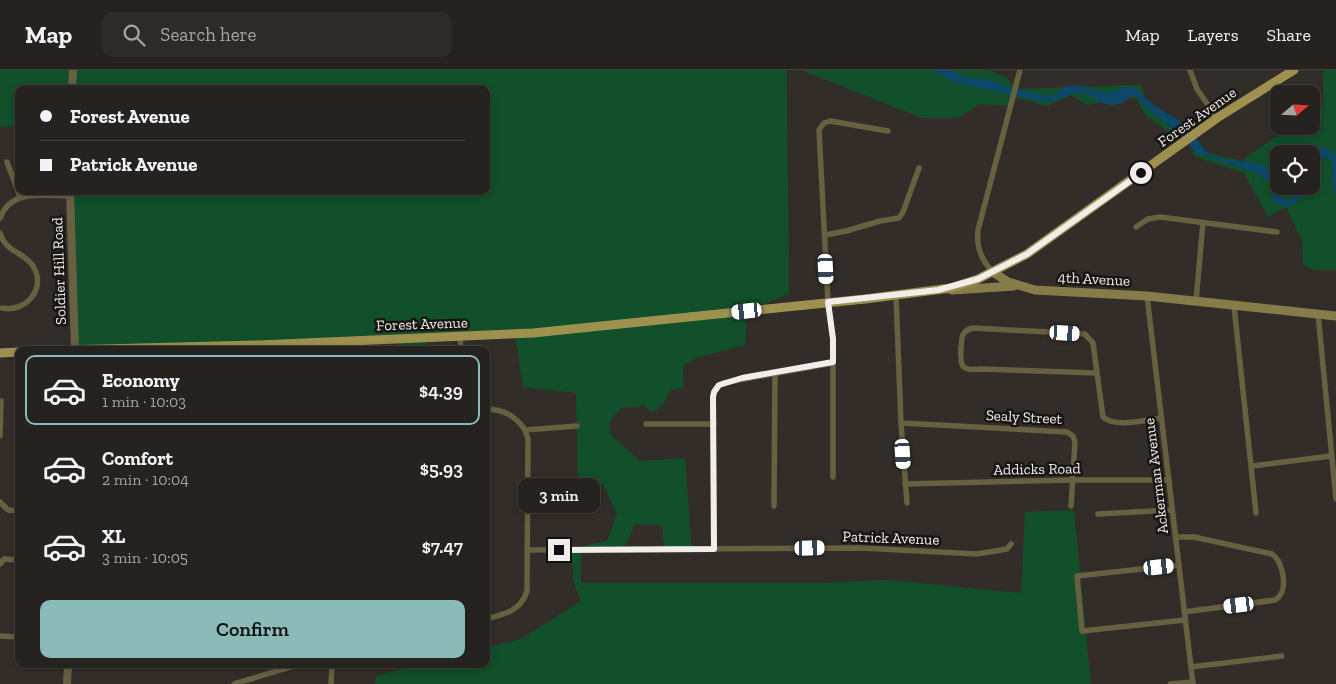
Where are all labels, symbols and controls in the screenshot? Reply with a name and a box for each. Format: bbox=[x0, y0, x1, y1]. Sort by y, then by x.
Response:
search box bbox=[102, 12, 452, 57]
text: Map bbox=[25, 20, 72, 49]
icon: search bbox=[120, 21, 148, 49]
text: Search here bbox=[160, 23, 257, 46]
text: Map bbox=[1125, 24, 1160, 46]
text: Layers bbox=[1188, 24, 1239, 46]
text: Share bbox=[1267, 24, 1311, 46]
street label: Forest Avenue bbox=[1154, 83, 1240, 151]
north arrow bbox=[1270, 85, 1320, 135]
map controls bbox=[1270, 85, 1320, 195]
text: Forest Avenue bbox=[70, 105, 190, 128]
button: locate bbox=[1270, 145, 1320, 195]
text: Patrick Avenue bbox=[70, 153, 198, 176]
route start bbox=[1130, 162, 1152, 184]
street label: Soldier Hill Road bbox=[48, 216, 70, 325]
car bbox=[817, 254, 834, 284]
street label: 4th Avenue bbox=[1057, 268, 1131, 290]
car bbox=[731, 302, 762, 320]
street label: Forest Avenue bbox=[376, 313, 468, 335]
car bbox=[1049, 325, 1080, 341]
icon: car bbox=[42, 368, 87, 413]
text: Economy bbox=[102, 369, 180, 392]
text: $4.39 bbox=[419, 379, 463, 402]
text: 1 min · 10:03 bbox=[102, 392, 186, 411]
street label: Sealy Street bbox=[985, 406, 1063, 428]
street label: Ackerman Avenue bbox=[1140, 417, 1172, 535]
car bbox=[894, 439, 911, 469]
icon: car bbox=[42, 446, 87, 491]
text: Comfort bbox=[102, 447, 173, 470]
text: $5.93 bbox=[420, 457, 463, 480]
street label: Addicks Road bbox=[993, 459, 1081, 479]
text: 2 min · 10:04 bbox=[102, 470, 189, 489]
callout: 3 min bbox=[518, 478, 600, 512]
text: 3 min bbox=[539, 486, 579, 505]
icon: car bbox=[42, 524, 87, 569]
text: XL bbox=[102, 525, 125, 548]
street label: Patrick Avenue bbox=[842, 527, 940, 549]
text: $7.47 bbox=[422, 535, 463, 558]
route end bbox=[548, 539, 570, 561]
car bbox=[794, 540, 825, 556]
text: 3 min · 10:05 bbox=[102, 548, 188, 567]
car bbox=[1143, 558, 1174, 576]
car bbox=[1223, 596, 1254, 614]
button: Confirm bbox=[40, 600, 465, 658]

